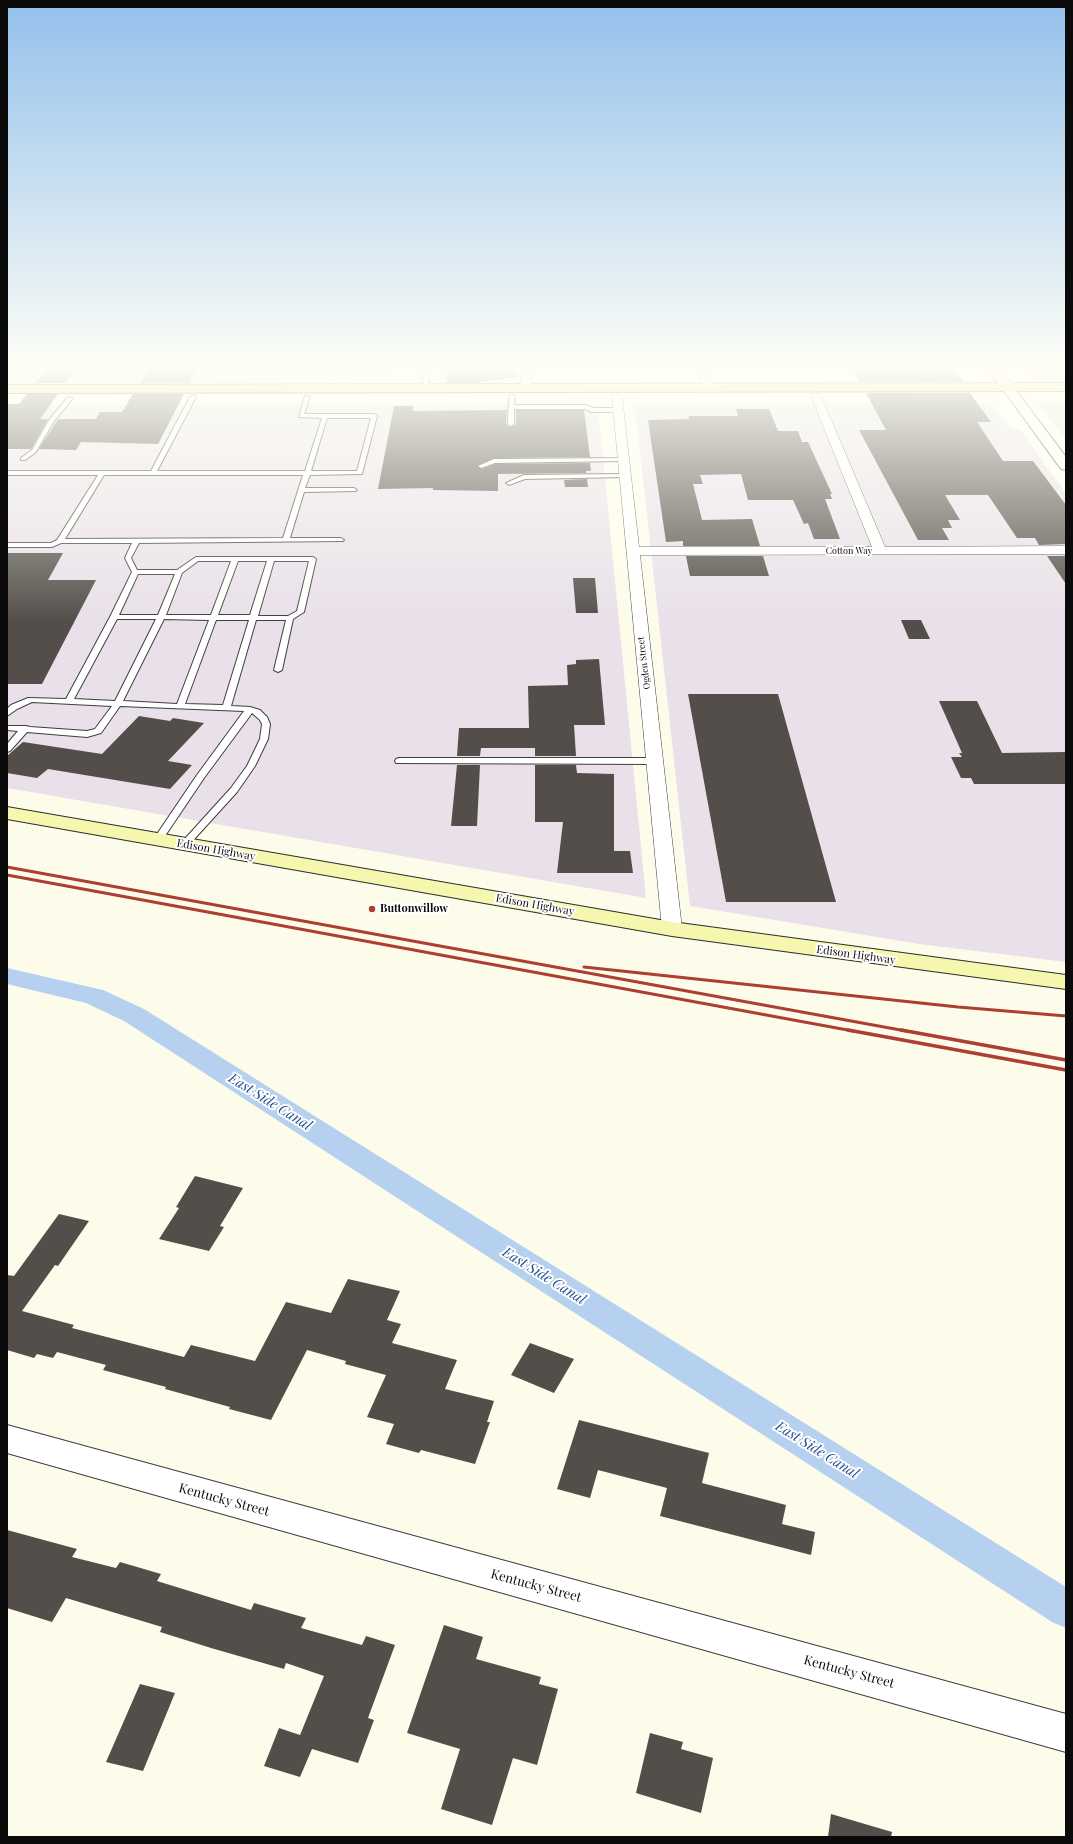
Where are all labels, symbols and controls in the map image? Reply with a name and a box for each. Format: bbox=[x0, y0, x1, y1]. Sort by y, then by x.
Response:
street label: Cotton Way bbox=[826, 546, 872, 556]
street label: Ogden Street bbox=[635, 636, 653, 690]
street label: Edison Highway bbox=[176, 837, 256, 863]
street label: Edison Highway bbox=[495, 892, 575, 918]
place label: Buttonwillow bbox=[380, 902, 448, 916]
marker: Buttonwillow bbox=[367, 904, 377, 914]
street label: Edison Highway bbox=[816, 943, 896, 967]
water label: East Side Canal bbox=[225, 1070, 315, 1134]
water label: East Side Canal bbox=[499, 1244, 589, 1308]
water label: East Side Canal bbox=[772, 1418, 862, 1482]
street label: Kentucky Street bbox=[177, 1480, 271, 1520]
street label: Kentucky Street bbox=[489, 1566, 583, 1606]
street label: Kentucky Street bbox=[802, 1652, 896, 1692]

